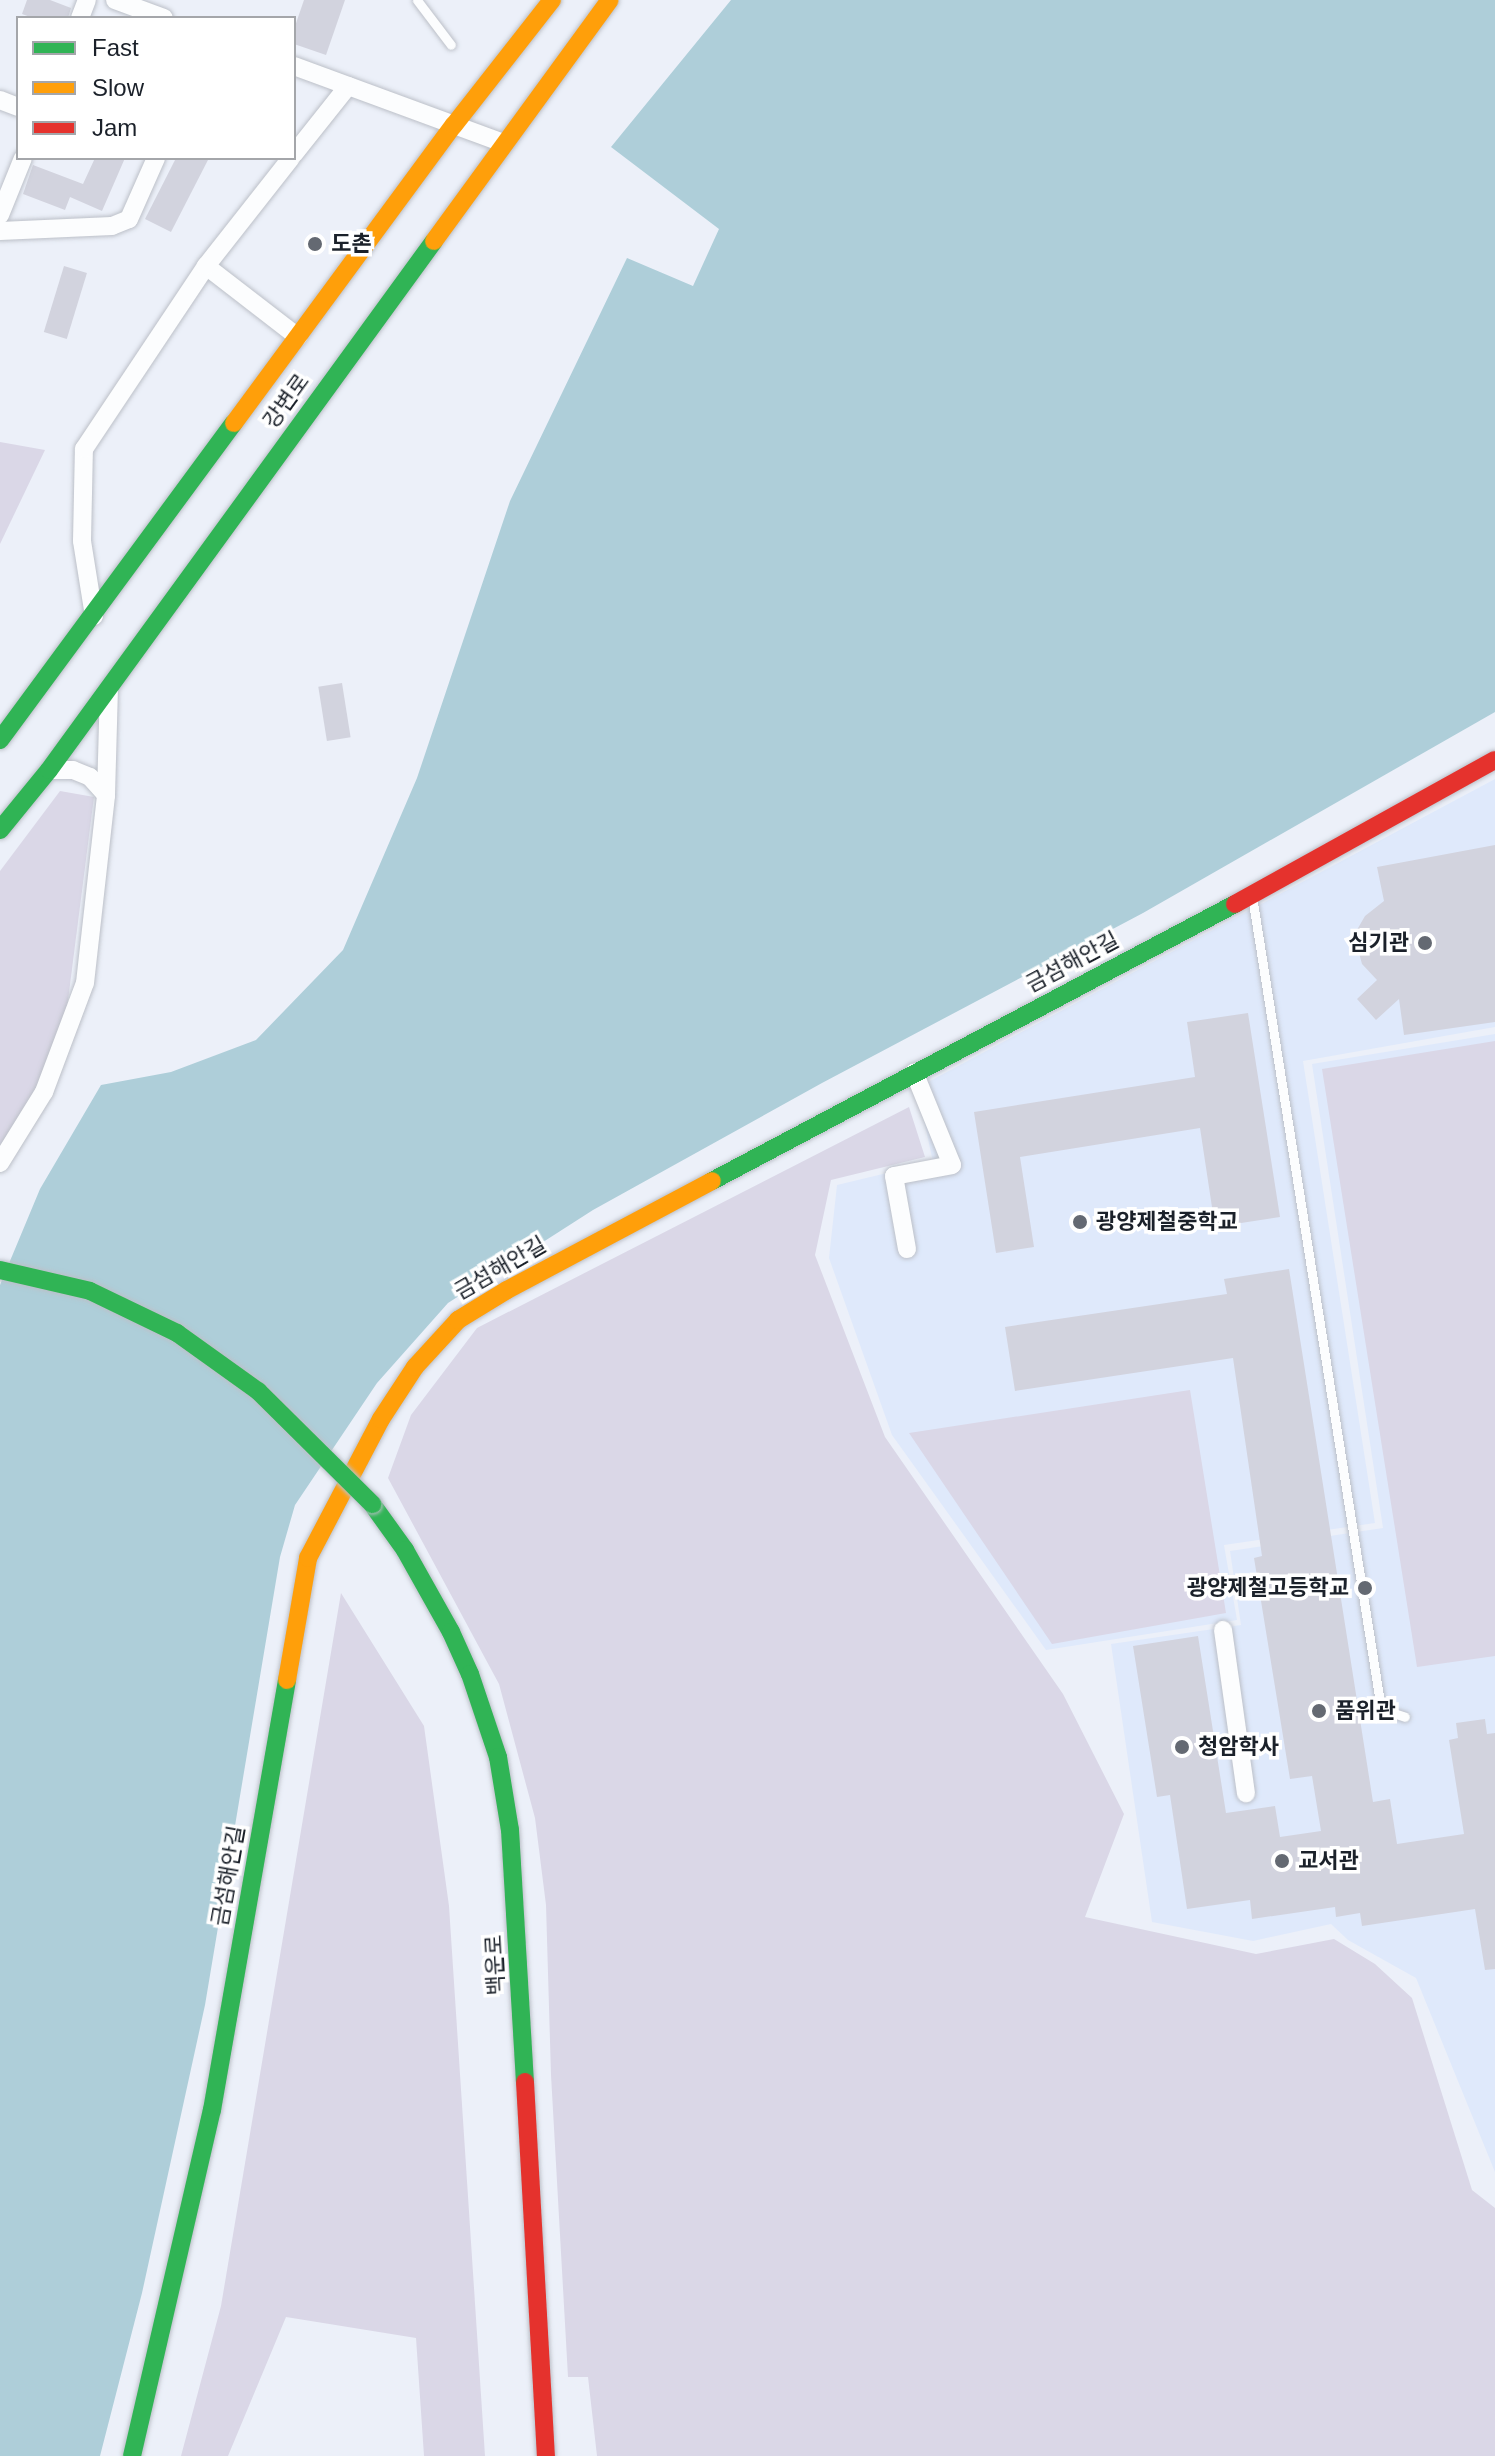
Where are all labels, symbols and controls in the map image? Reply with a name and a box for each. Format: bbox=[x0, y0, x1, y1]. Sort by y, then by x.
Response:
legend bbox=[16, 16, 296, 160]
text: Fast bbox=[92, 34, 139, 61]
text: Slow bbox=[92, 74, 144, 101]
text: Jam bbox=[92, 114, 137, 141]
place label: 도촌 bbox=[331, 231, 371, 257]
marker: 도촌 bbox=[306, 235, 324, 253]
street label: 강변로 bbox=[257, 369, 315, 433]
street label: 금섬해안길 bbox=[1021, 927, 1123, 997]
place label: 심기관 bbox=[1348, 930, 1409, 956]
marker: 심기관 bbox=[1416, 934, 1434, 952]
place label: 광양제철중학교 bbox=[1096, 1209, 1238, 1235]
marker: 광양제철중학교 bbox=[1071, 1213, 1089, 1231]
street label: 금섬해안길 bbox=[450, 1231, 550, 1305]
place label: 광양제철고등학교 bbox=[1187, 1575, 1349, 1601]
marker: 광양제철고등학교 bbox=[1356, 1579, 1374, 1597]
place label: 품위관 bbox=[1335, 1698, 1396, 1724]
marker: 품위관 bbox=[1310, 1702, 1328, 1720]
place label: 청암학사 bbox=[1198, 1734, 1279, 1760]
marker: 청암학사 bbox=[1173, 1738, 1191, 1756]
street label: 금섬해안길 bbox=[206, 1824, 250, 1928]
place label: 교서관 bbox=[1298, 1848, 1359, 1874]
marker: 교서관 bbox=[1273, 1852, 1291, 1870]
street label: 백운로 bbox=[480, 1934, 510, 1996]

